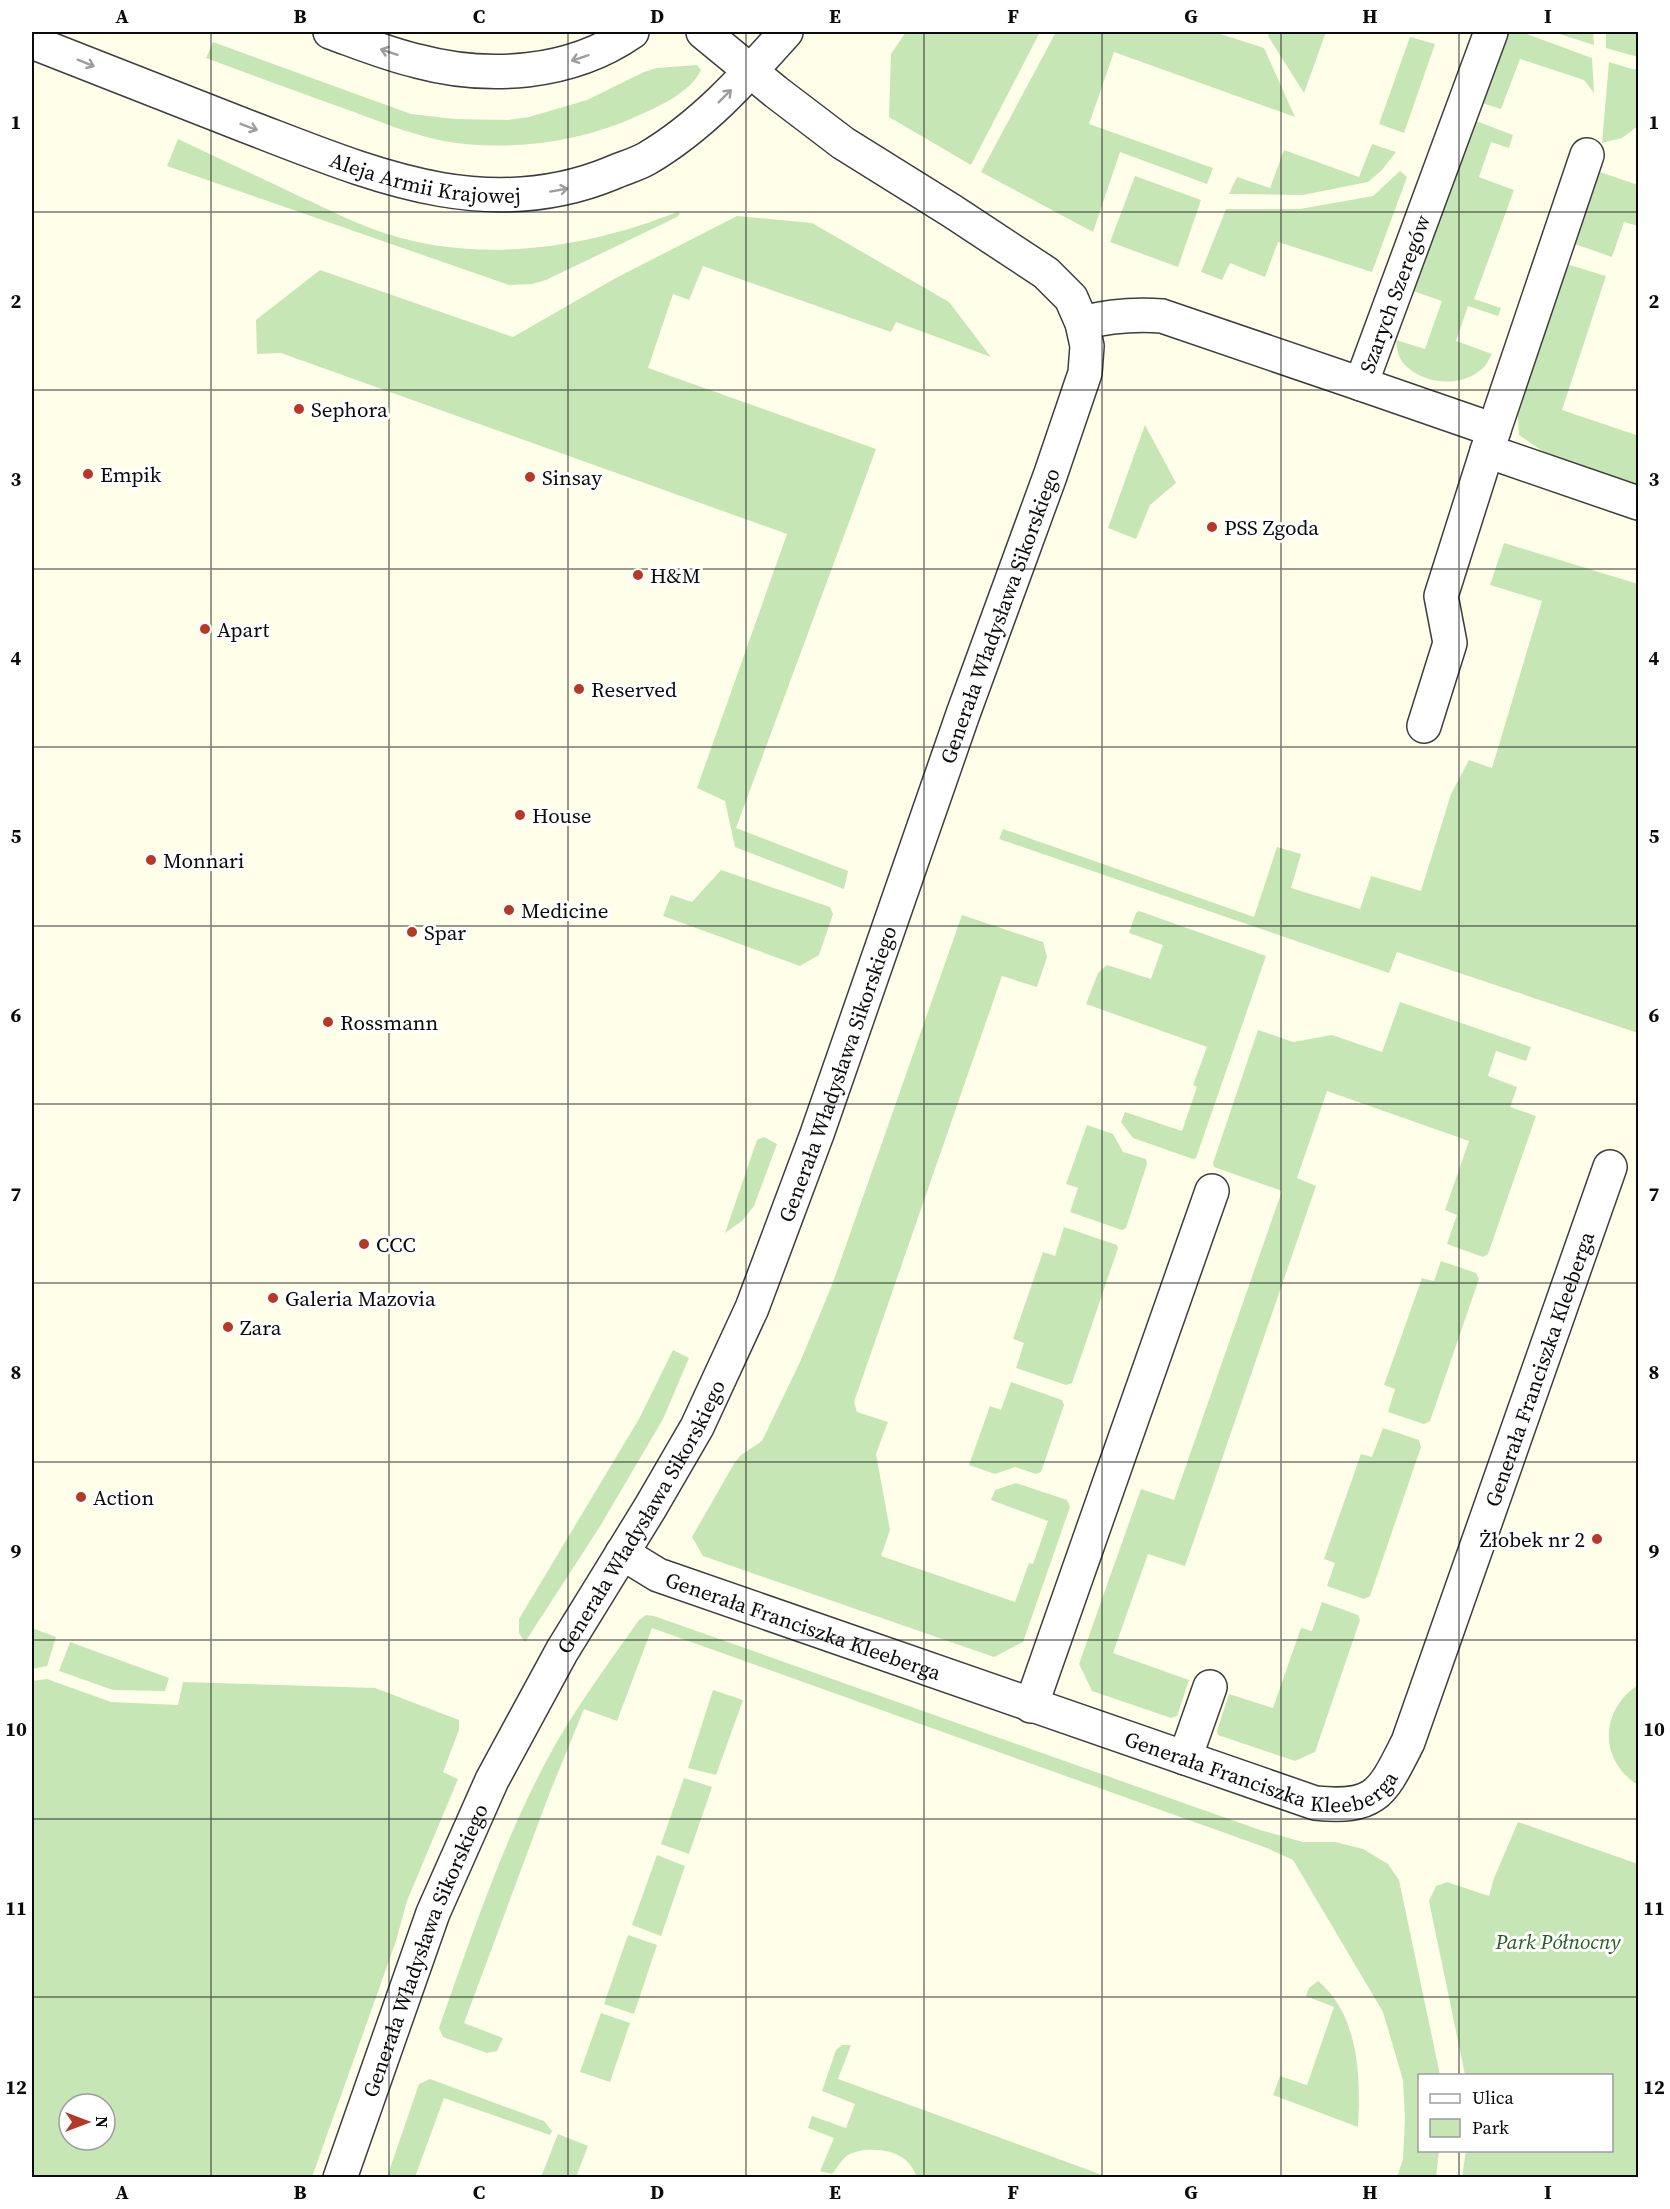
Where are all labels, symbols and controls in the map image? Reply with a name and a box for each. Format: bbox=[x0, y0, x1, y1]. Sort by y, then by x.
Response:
text: A bbox=[115, 2, 129, 30]
text: B bbox=[293, 2, 307, 30]
text: C bbox=[473, 2, 485, 30]
text: D bbox=[650, 2, 664, 30]
text: E bbox=[829, 2, 841, 30]
text: F bbox=[1007, 2, 1019, 30]
text: G bbox=[1184, 2, 1198, 30]
text: H bbox=[1362, 2, 1378, 30]
text: I bbox=[1544, 2, 1552, 30]
one-way arrow bbox=[380, 46, 399, 57]
one-way arrow bbox=[571, 54, 590, 65]
one-way arrow bbox=[76, 59, 95, 70]
one-way arrow bbox=[718, 88, 733, 103]
text: 1 bbox=[11, 108, 21, 136]
text: 1 bbox=[1649, 108, 1659, 136]
one-way arrow bbox=[239, 122, 258, 133]
street label: Aleja Armii Krajowej bbox=[326, 145, 521, 210]
one-way arrow bbox=[548, 184, 568, 195]
street label: Szarych Szeregów bbox=[1352, 211, 1437, 377]
text: 2 bbox=[11, 287, 22, 315]
text: 2 bbox=[1649, 287, 1660, 315]
place label: Sephora bbox=[311, 395, 388, 424]
marker: Sephora bbox=[292, 402, 306, 416]
place label: Empik bbox=[100, 460, 162, 489]
place label: Sinsay bbox=[542, 463, 602, 492]
street label: Generała Władysława Sikorskiego bbox=[932, 464, 1066, 767]
text: 3 bbox=[11, 465, 22, 493]
text: 3 bbox=[1649, 465, 1660, 493]
marker: Empik bbox=[81, 467, 95, 481]
marker: Sinsay bbox=[523, 470, 537, 484]
place label: PSS Zgoda bbox=[1224, 513, 1319, 542]
marker: PSS Zgoda bbox=[1205, 520, 1219, 534]
place label: H&M bbox=[650, 561, 701, 590]
marker: H&M bbox=[631, 568, 645, 582]
place label: Apart bbox=[217, 615, 269, 644]
marker: Apart bbox=[198, 622, 212, 636]
text: 4 bbox=[11, 644, 22, 672]
text: 4 bbox=[1649, 644, 1660, 672]
place label: Reserved bbox=[591, 675, 677, 704]
marker: Reserved bbox=[572, 682, 586, 696]
place label: House bbox=[532, 801, 592, 830]
marker: House bbox=[513, 808, 527, 822]
text: 5 bbox=[11, 822, 22, 850]
text: 5 bbox=[1649, 822, 1660, 850]
place label: Monnari bbox=[163, 846, 244, 875]
marker: Monnari bbox=[144, 853, 158, 867]
place label: Medicine bbox=[521, 896, 608, 925]
marker: Medicine bbox=[502, 903, 516, 917]
place label: Spar bbox=[424, 918, 466, 947]
street label: Generała Władysława Sikorskiego bbox=[771, 922, 903, 1226]
marker: Spar bbox=[405, 925, 419, 939]
text: 6 bbox=[11, 1001, 22, 1029]
text: 6 bbox=[1649, 1001, 1660, 1029]
place label: Rossmann bbox=[340, 1008, 438, 1037]
marker: Rossmann bbox=[321, 1015, 335, 1029]
text: 7 bbox=[11, 1180, 22, 1208]
text: 7 bbox=[1649, 1180, 1660, 1208]
street label: Generała Franciszka Kleeberga bbox=[1477, 1227, 1601, 1511]
place label: CCC bbox=[376, 1230, 416, 1259]
marker: CCC bbox=[357, 1237, 371, 1251]
place label: Galeria Mazovia bbox=[285, 1284, 436, 1313]
marker: Galeria Mazovia bbox=[266, 1291, 280, 1305]
place label: Zara bbox=[240, 1313, 282, 1342]
marker: Zara bbox=[221, 1320, 235, 1334]
text: 8 bbox=[11, 1358, 21, 1386]
text: 8 bbox=[1649, 1358, 1659, 1386]
street label: Generała Władysława Sikorskiego bbox=[549, 1375, 731, 1659]
place label: Action bbox=[93, 1483, 154, 1512]
marker: Action bbox=[74, 1490, 88, 1504]
place label: Żłobek nr 2 bbox=[1480, 1525, 1585, 1554]
marker: Żłobek nr 2 bbox=[1590, 1532, 1604, 1546]
text: 9 bbox=[11, 1537, 22, 1565]
text: 9 bbox=[1649, 1537, 1660, 1565]
street label: Generała Franciszka Kleeberga bbox=[662, 1564, 945, 1687]
text: 10 bbox=[5, 1715, 27, 1743]
text: 10 bbox=[1643, 1715, 1665, 1743]
street label: Generała Franciszka Kleeberga bbox=[1121, 1724, 1404, 1819]
street label: Generała Władysława Sikorskiego bbox=[355, 1799, 494, 2101]
text: 11 bbox=[5, 1894, 27, 1922]
text: 11 bbox=[1643, 1894, 1665, 1922]
park label: Park Północny bbox=[1494, 1927, 1622, 1956]
text: 12 bbox=[5, 2073, 27, 2101]
text: 12 bbox=[1643, 2073, 1665, 2101]
legend bbox=[1418, 2074, 1613, 2152]
text: Ulica bbox=[1472, 2085, 1515, 2110]
north arrow bbox=[57, 2092, 117, 2152]
text: Park bbox=[1472, 2115, 1509, 2140]
text: N bbox=[91, 2116, 113, 2128]
text: A bbox=[115, 2178, 129, 2206]
text: B bbox=[293, 2178, 307, 2206]
text: C bbox=[473, 2178, 485, 2206]
text: D bbox=[650, 2178, 664, 2206]
text: E bbox=[829, 2178, 841, 2206]
text: F bbox=[1007, 2178, 1019, 2206]
text: G bbox=[1184, 2178, 1198, 2206]
text: H bbox=[1362, 2178, 1378, 2206]
text: I bbox=[1544, 2178, 1552, 2206]

